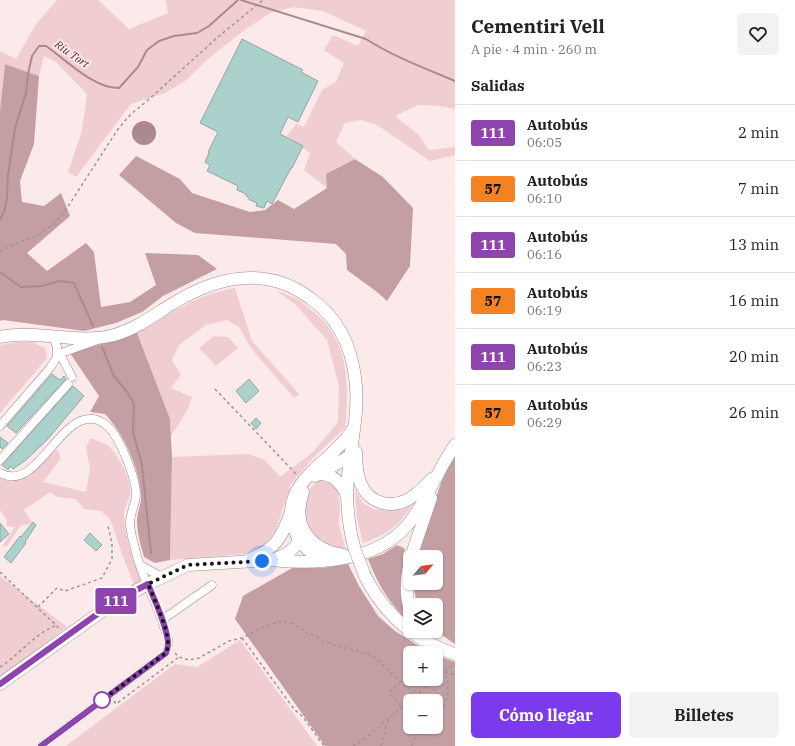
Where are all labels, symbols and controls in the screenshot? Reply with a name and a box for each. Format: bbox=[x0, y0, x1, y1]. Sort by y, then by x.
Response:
button: heart bbox=[737, 13, 779, 55]
text: Cementiri Vell bbox=[471, 14, 605, 38]
water label: Riu Tort bbox=[51, 36, 93, 72]
text: A pie · 4 min · 260 m bbox=[471, 41, 597, 58]
text: Salidas bbox=[471, 76, 525, 95]
text: Autobús bbox=[527, 115, 588, 134]
text: 2 min bbox=[738, 123, 779, 142]
text: 111 bbox=[480, 124, 506, 142]
text: 06:05 bbox=[527, 134, 562, 151]
text: Autobús bbox=[527, 171, 588, 190]
text: 7 min bbox=[738, 179, 779, 198]
text: 57 bbox=[485, 180, 501, 198]
text: 06:10 bbox=[527, 190, 562, 207]
text: Autobús bbox=[527, 227, 588, 246]
text: 13 min bbox=[729, 235, 779, 254]
text: 111 bbox=[480, 236, 506, 254]
text: 06:16 bbox=[527, 246, 562, 263]
text: Autobús bbox=[527, 283, 588, 302]
text: 16 min bbox=[729, 291, 779, 310]
text: 57 bbox=[485, 292, 501, 310]
text: 06:19 bbox=[527, 302, 562, 319]
text: Autobús bbox=[527, 339, 588, 358]
text: 20 min bbox=[729, 347, 779, 366]
text: 111 bbox=[480, 348, 506, 366]
text: 06:23 bbox=[527, 358, 562, 375]
text: Autobús bbox=[527, 395, 588, 414]
text: 26 min bbox=[729, 403, 779, 422]
text: 57 bbox=[485, 404, 501, 422]
text: 06:29 bbox=[527, 414, 562, 431]
north arrow bbox=[403, 550, 443, 590]
map controls bbox=[403, 550, 443, 734]
your location bbox=[252, 551, 272, 571]
line badge: 111 bbox=[93, 588, 139, 614]
text: 111 bbox=[103, 592, 129, 610]
button: layers bbox=[403, 598, 443, 638]
button: + bbox=[403, 646, 443, 686]
unlabelled marker bbox=[93, 691, 111, 709]
button: Cómo llegar bbox=[471, 692, 621, 738]
button: Billetes bbox=[629, 692, 779, 738]
button: − bbox=[403, 694, 443, 734]

